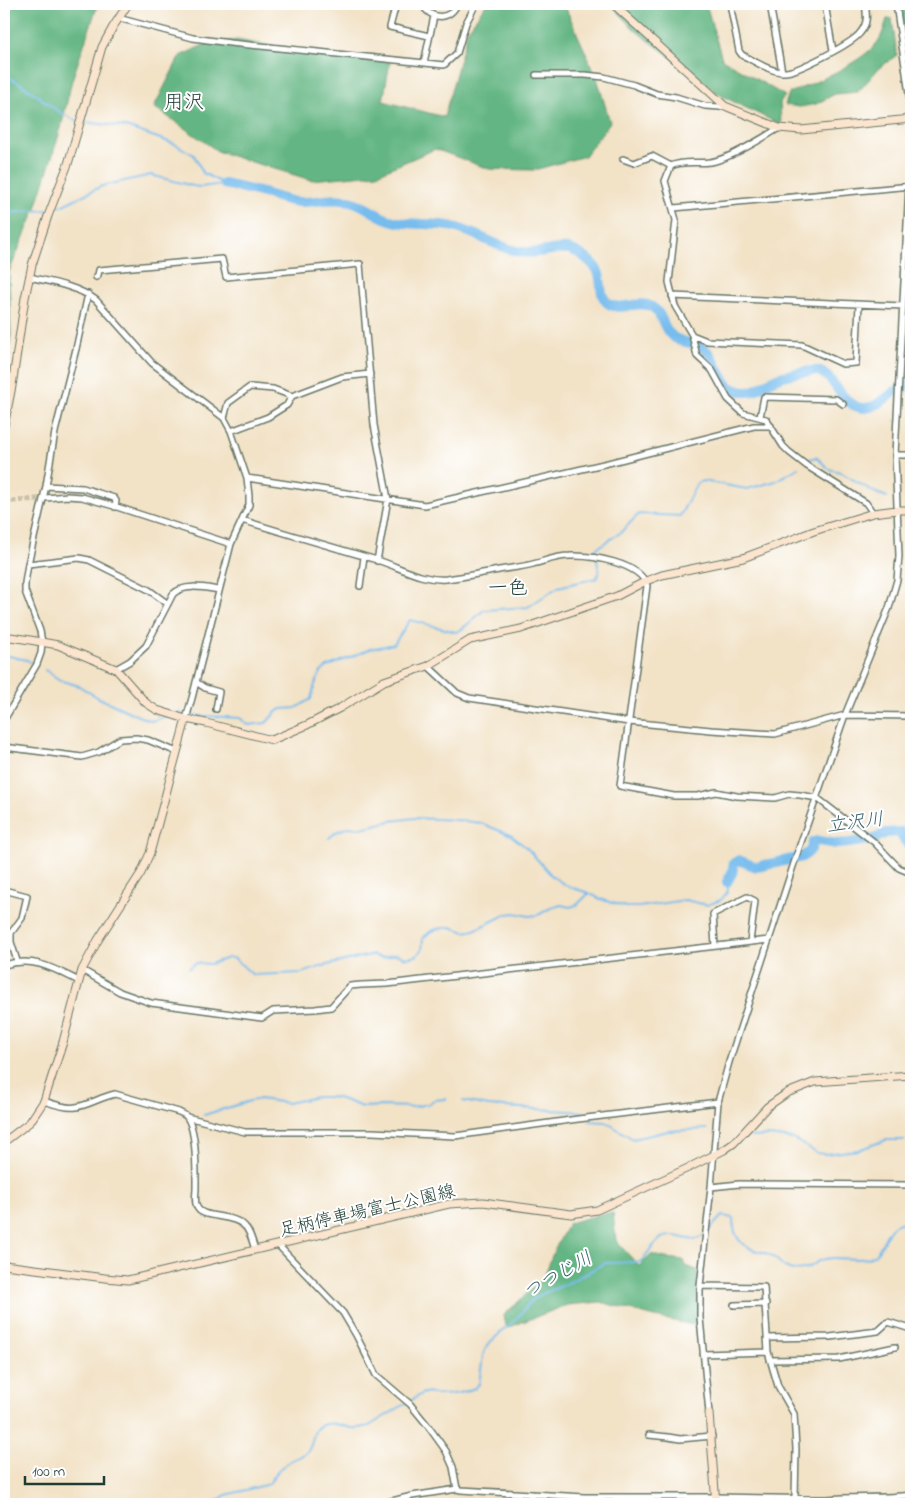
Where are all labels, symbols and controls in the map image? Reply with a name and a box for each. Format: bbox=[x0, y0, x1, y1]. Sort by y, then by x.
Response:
district label: 用沢 bbox=[164, 89, 204, 118]
district label: 一色 bbox=[488, 575, 528, 604]
water label: 立沢川 bbox=[825, 807, 885, 840]
street label: 足柄停車場富士公園線 bbox=[277, 1179, 458, 1245]
water label: つつじ川 bbox=[519, 1245, 598, 1307]
scale bar bbox=[25, 1453, 104, 1485]
text: 100 m bbox=[32, 1461, 65, 1483]

